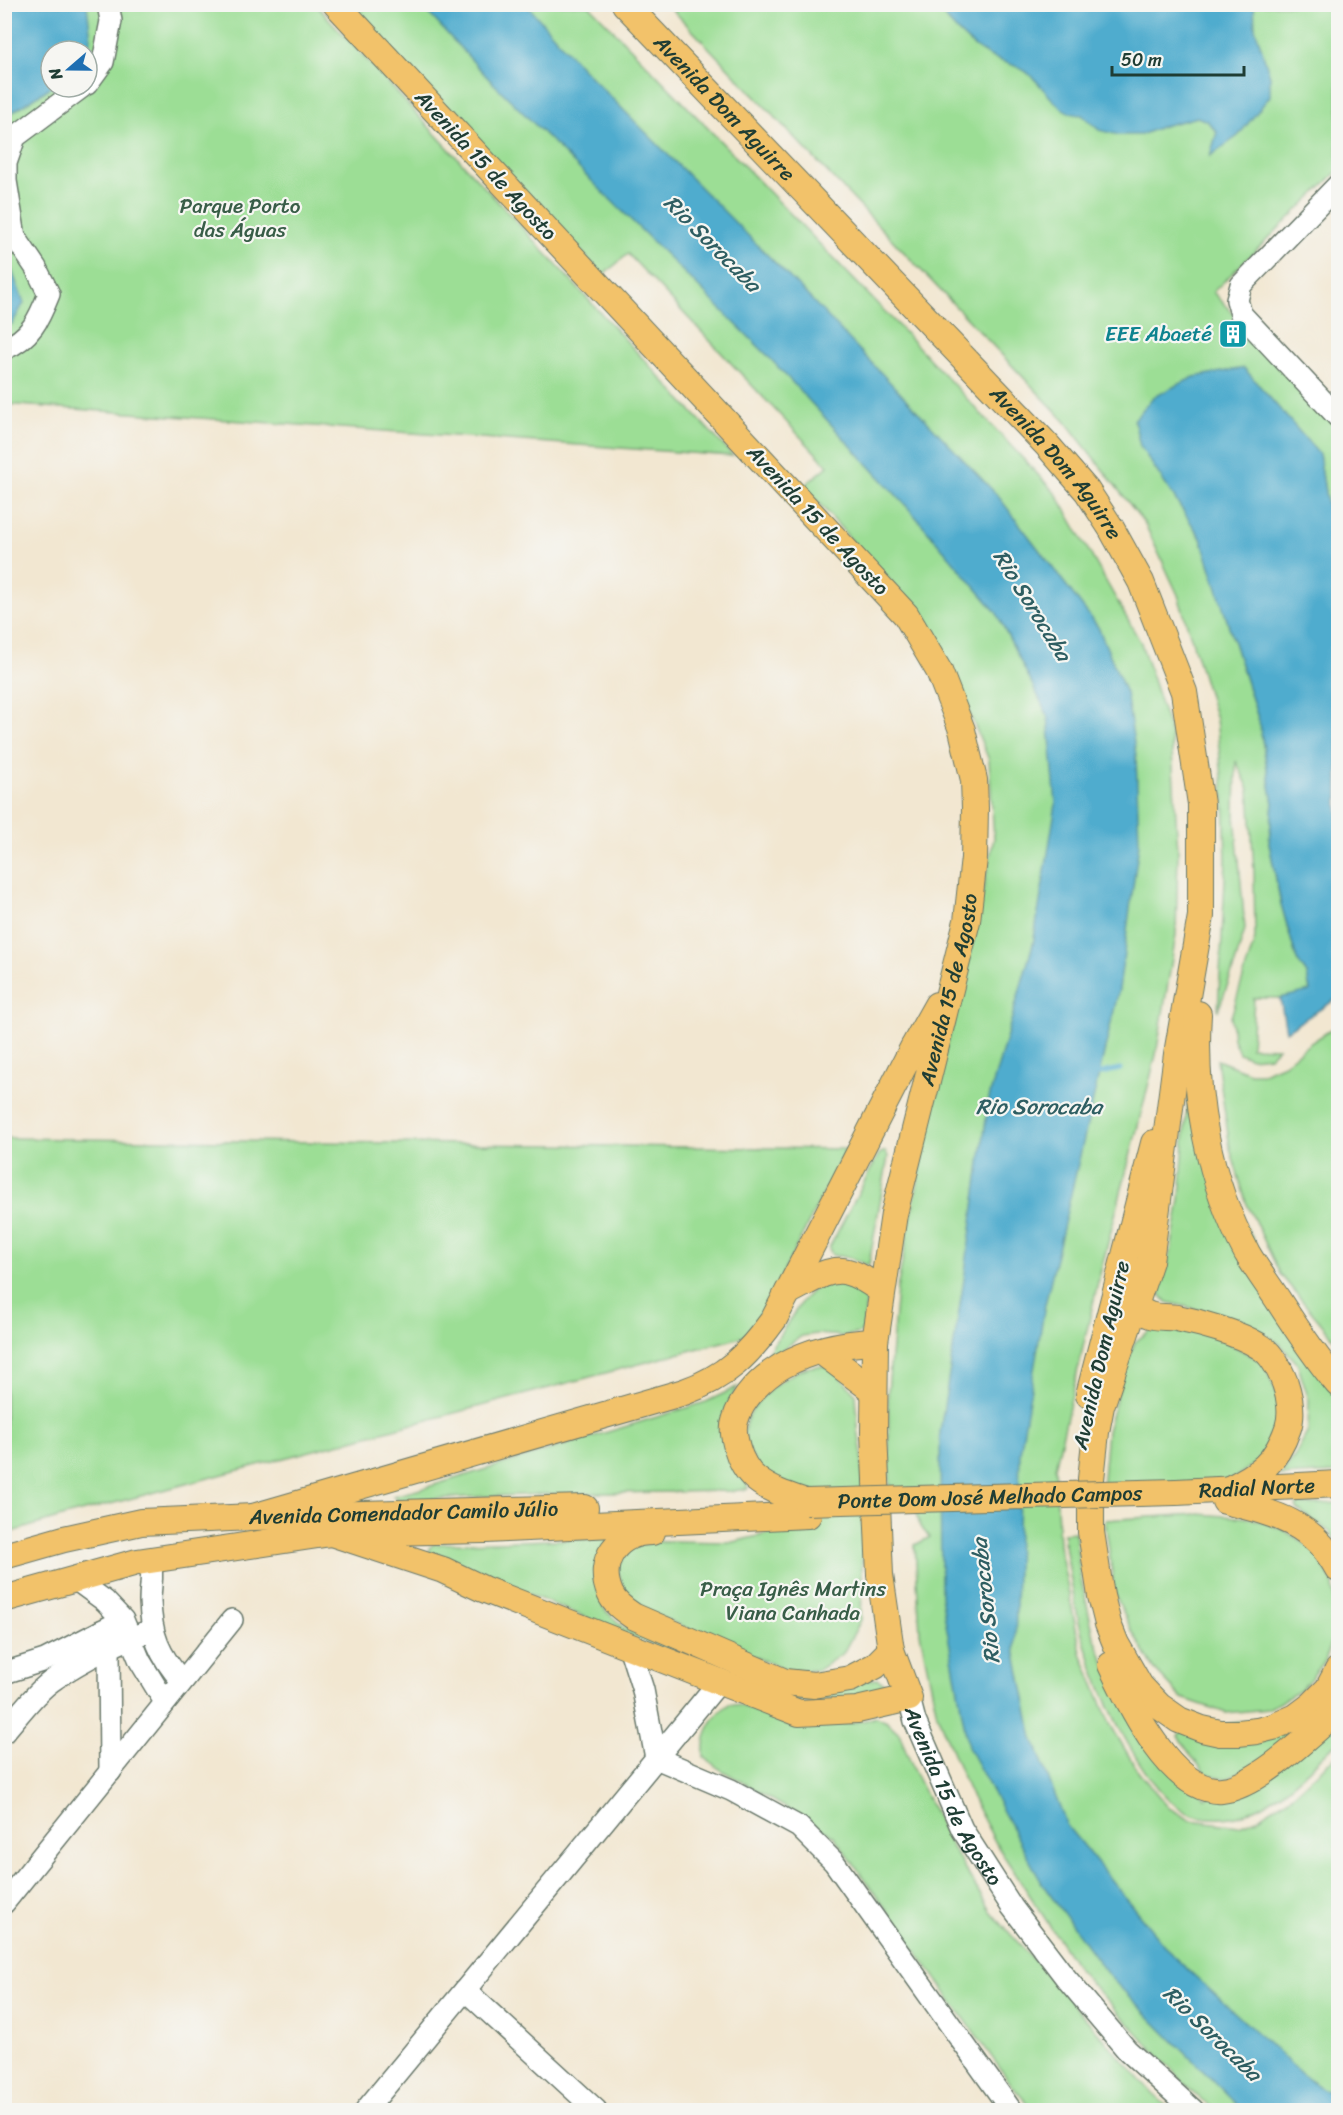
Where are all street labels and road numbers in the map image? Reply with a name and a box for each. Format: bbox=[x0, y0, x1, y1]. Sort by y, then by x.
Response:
street label: Avenida Dom Aguirre bbox=[643, 24, 805, 191]
street label: Avenida 15 de Agosto bbox=[404, 80, 567, 250]
street label: Avenida Dom Aguirre bbox=[979, 376, 1133, 547]
street label: Avenida 15 de Agosto bbox=[736, 435, 899, 605]
street label: Avenida 15 de Agosto bbox=[907, 892, 989, 1091]
street label: Avenida Dom Aguirre bbox=[1061, 1257, 1141, 1454]
street label: Radial Norte bbox=[1198, 1466, 1316, 1510]
street label: Ponte Dom José Melhado Campos bbox=[837, 1474, 1143, 1520]
street label: Avenida Comendador Camilo Júlio bbox=[248, 1490, 559, 1536]
street label: Avenida 15 de Agosto bbox=[893, 1702, 1013, 1894]

